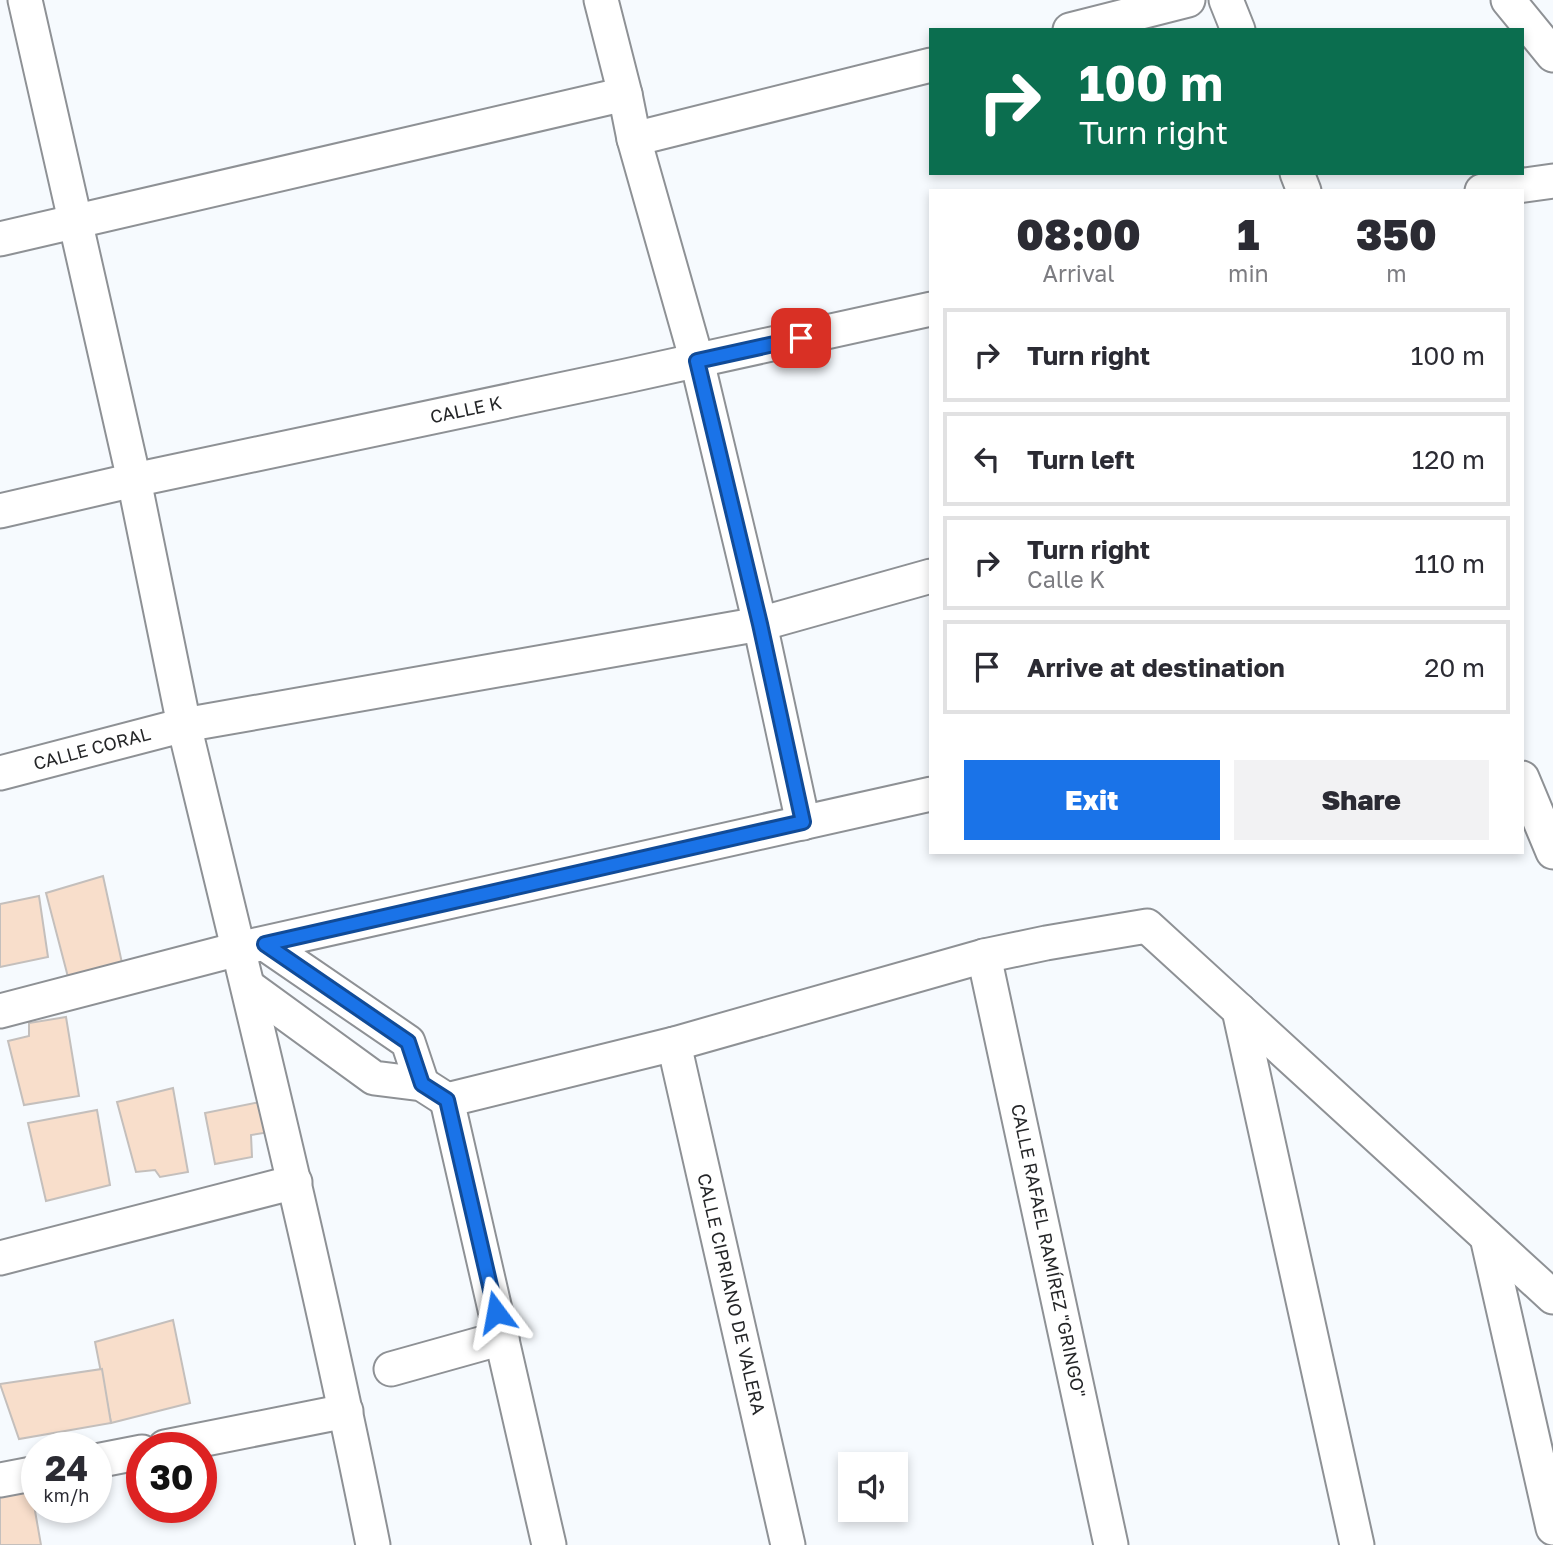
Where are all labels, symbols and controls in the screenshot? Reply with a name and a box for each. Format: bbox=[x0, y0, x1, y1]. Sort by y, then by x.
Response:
text: 100 m bbox=[1079, 53, 1223, 112]
icon: right bbox=[964, 56, 1055, 147]
text: Turn right bbox=[1079, 113, 1228, 151]
text: 08:00 bbox=[1016, 209, 1141, 259]
text: 1 bbox=[1237, 209, 1260, 259]
text: 350 bbox=[1356, 209, 1437, 259]
text: Arrival bbox=[1043, 259, 1115, 287]
text: min bbox=[1228, 259, 1269, 287]
text: m bbox=[1386, 259, 1407, 287]
pin bbox=[771, 308, 831, 368]
icon: arrive bbox=[782, 319, 820, 357]
icon: right bbox=[968, 336, 1006, 374]
text: Turn right bbox=[1027, 340, 1150, 371]
text: 100 m bbox=[1411, 340, 1485, 371]
street label: CALLE K bbox=[428, 391, 503, 427]
icon: left bbox=[968, 440, 1006, 478]
text: Turn left bbox=[1027, 444, 1135, 475]
text: 120 m bbox=[1412, 444, 1485, 475]
text: Turn right bbox=[1027, 534, 1150, 565]
icon: right bbox=[968, 544, 1006, 582]
text: 110 m bbox=[1414, 548, 1485, 579]
text: Calle K bbox=[1027, 565, 1105, 593]
icon: arrive bbox=[968, 648, 1006, 686]
text: Arrive at destination bbox=[1027, 652, 1285, 683]
text: 20 m bbox=[1424, 652, 1485, 683]
street label: CALLE CORAL bbox=[31, 722, 153, 774]
button: Exit bbox=[964, 760, 1220, 840]
button: Share bbox=[1234, 760, 1489, 840]
street label: CALLE RAFAEL RAMÍREZ "GRINGO" bbox=[1007, 1102, 1091, 1400]
street label: CALLE CIPRIANO DE VALERA bbox=[693, 1171, 770, 1417]
position arrow bbox=[459, 1275, 533, 1349]
speed limit sign: 30 bbox=[126, 1432, 217, 1523]
text: 24 bbox=[45, 1447, 88, 1489]
map controls bbox=[838, 1452, 908, 1522]
button: sound bbox=[838, 1452, 908, 1522]
text: km/h bbox=[44, 1484, 89, 1506]

